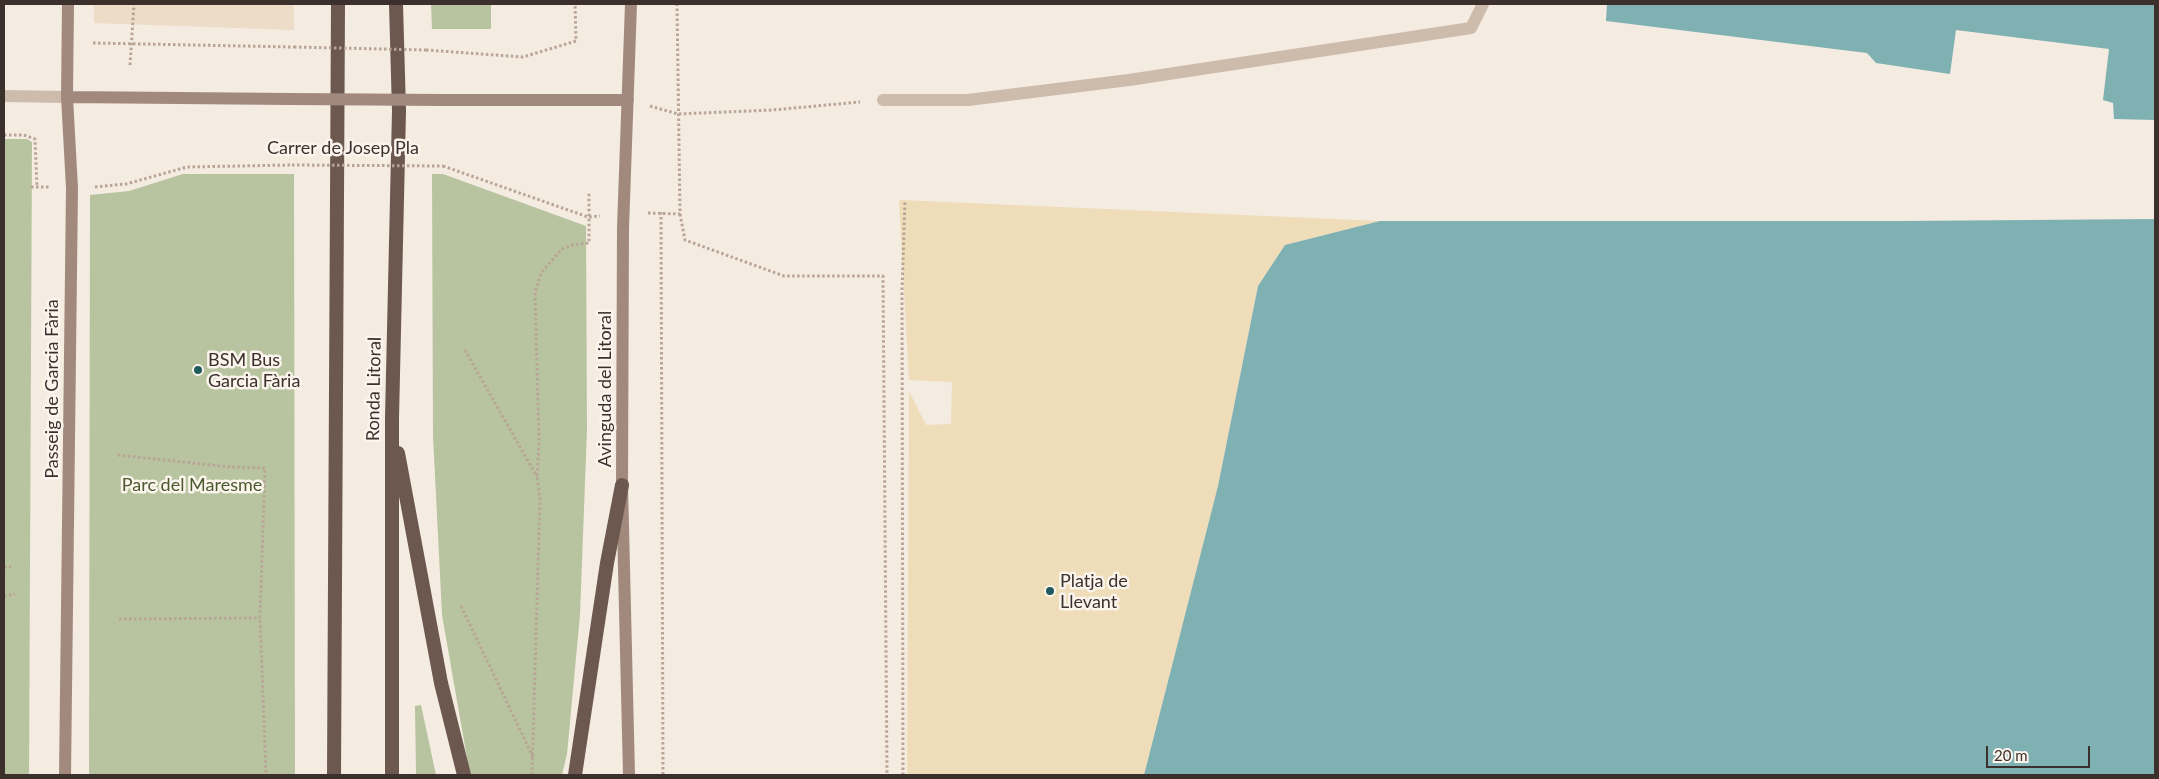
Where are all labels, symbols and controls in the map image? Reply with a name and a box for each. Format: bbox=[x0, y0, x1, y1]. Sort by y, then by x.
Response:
street label: Carrer de Josep Pla bbox=[267, 137, 419, 159]
street label: Passeig de Garcia Fària bbox=[41, 299, 63, 479]
street label: Avinguda del Litoral bbox=[594, 311, 616, 467]
street label: Ronda Litoral bbox=[362, 337, 386, 441]
place label: BSM Bus Garcia Fària bbox=[208, 349, 300, 392]
marker: BSM Bus Garcia Fària bbox=[192, 364, 204, 376]
park label: Parc del Maresme bbox=[122, 474, 262, 496]
place label: Platja de Llevant bbox=[1060, 570, 1128, 612]
marker: Platja de Llevant bbox=[1044, 585, 1056, 597]
scale bar bbox=[1989, 736, 2093, 768]
text: 20 m bbox=[1994, 746, 2028, 764]

